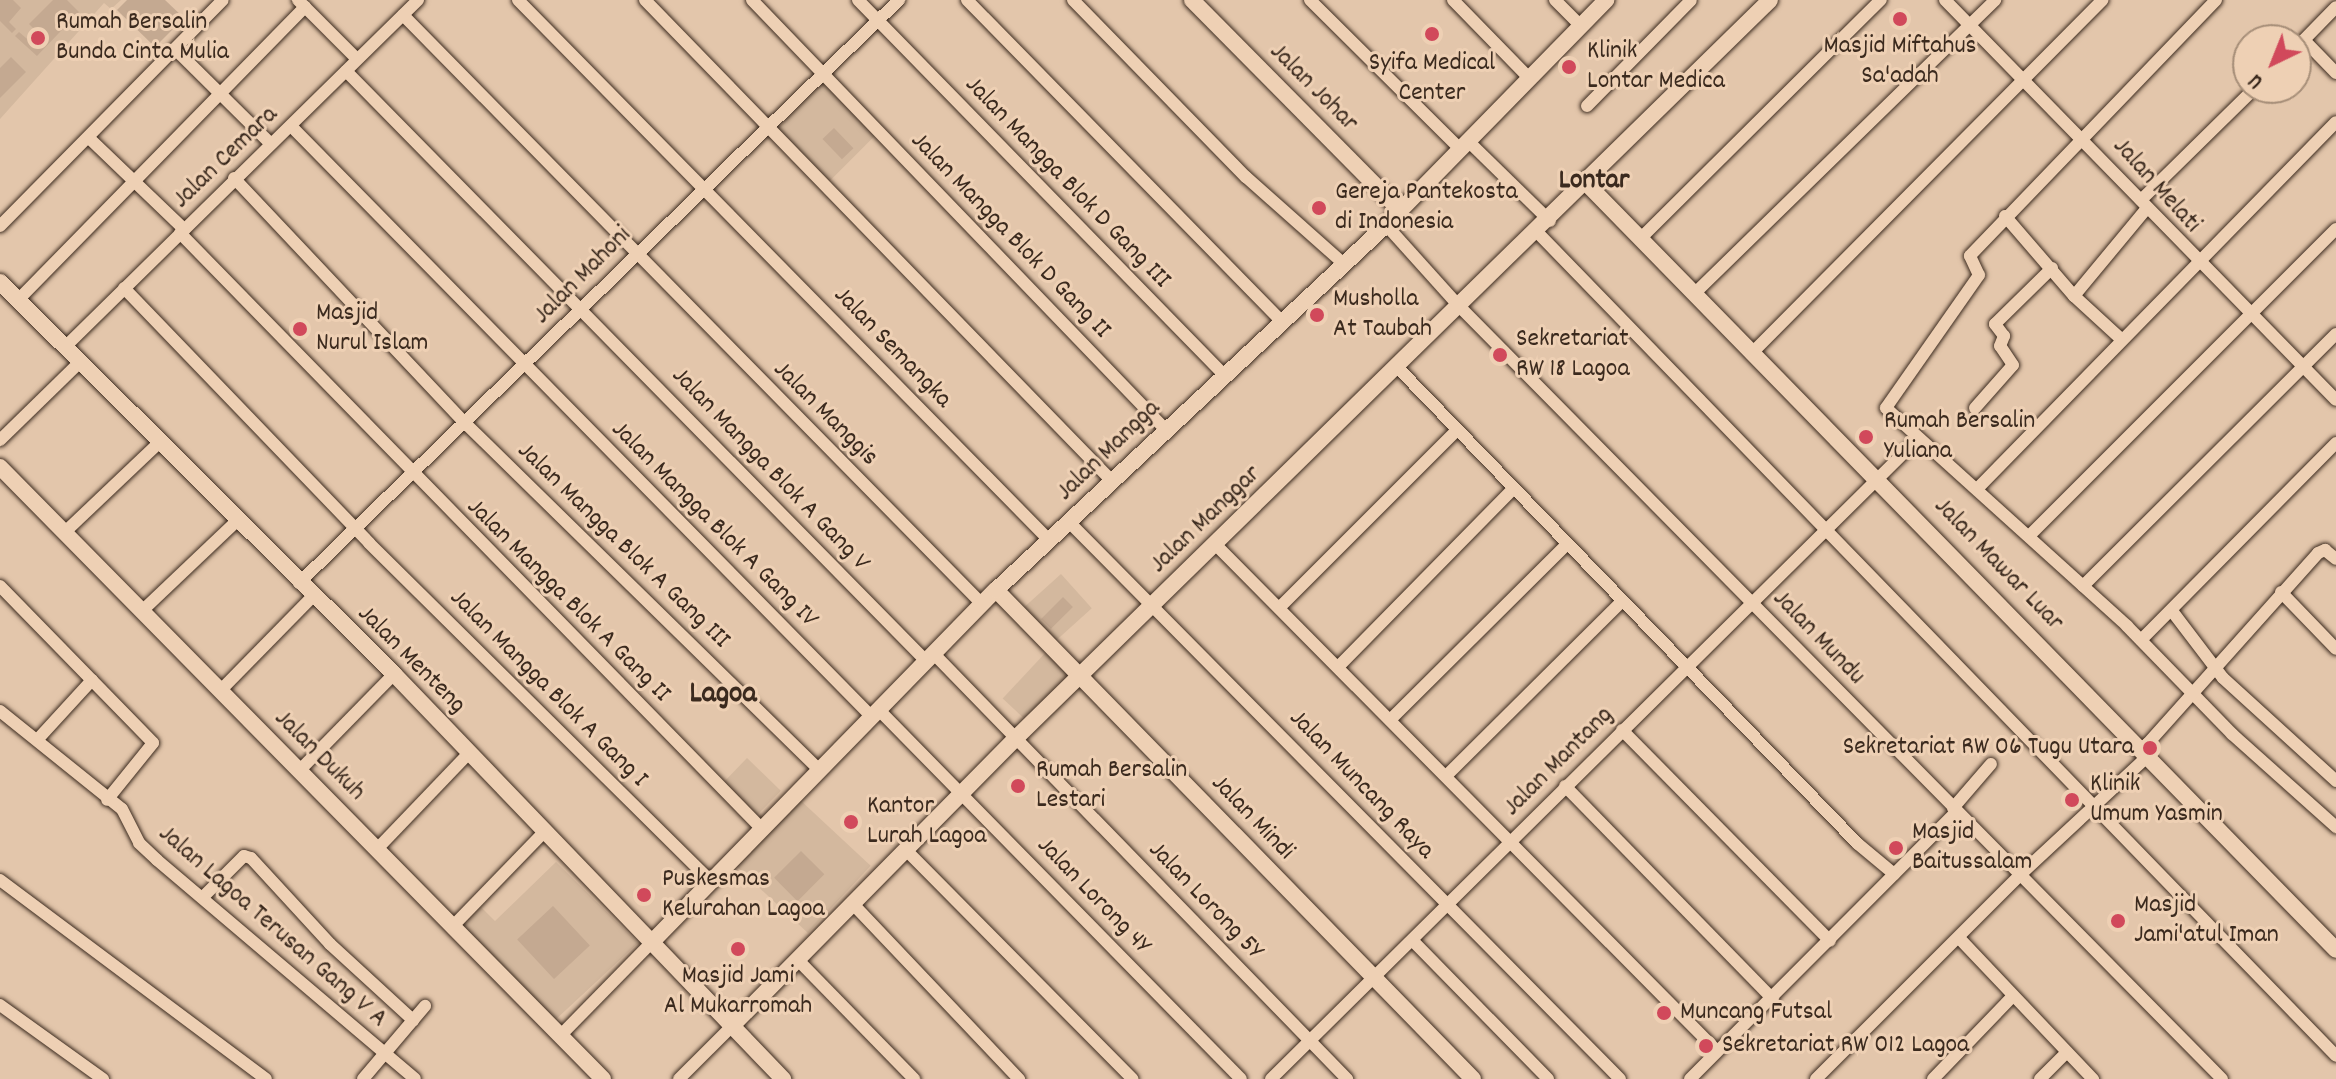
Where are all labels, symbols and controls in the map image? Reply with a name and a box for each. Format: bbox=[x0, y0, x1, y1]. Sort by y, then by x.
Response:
place label: Rumah Bersalin Bunda Cinta Mulia bbox=[56, 7, 229, 68]
marker: Masjid Miftahus Sa'adah bbox=[1891, 10, 1909, 28]
marker: Syifa Medical Center bbox=[1421, 23, 1443, 45]
north arrow bbox=[2232, 24, 2312, 104]
marker: Rumah Bersalin Bunda Cinta Mulia bbox=[27, 27, 49, 49]
place label: Masjid Miftahus Sa'adah bbox=[1823, 31, 1977, 92]
place label: Klinik Lontar Medica bbox=[1587, 36, 1725, 98]
street label: Jalan Johar bbox=[1262, 37, 1364, 139]
place label: Syifa Medical Center bbox=[1369, 48, 1495, 110]
marker: Klinik Lontar Medica bbox=[1558, 56, 1580, 78]
text: U bbox=[2242, 66, 2271, 95]
street label: Jalan Mangga Blok D Gang III bbox=[957, 70, 1177, 296]
street label: Jalan Cemara bbox=[167, 100, 285, 216]
street label: Jalan Mangga Blok D Gang II bbox=[903, 126, 1117, 346]
street label: Jalan Melati bbox=[2105, 132, 2207, 240]
district label: Lontar bbox=[1559, 165, 1629, 199]
place label: Gereja Pantekosta di Indonesia bbox=[1335, 177, 1518, 238]
marker: Gereja Pantekosta di Indonesia bbox=[1310, 199, 1328, 217]
street label: Jalan Mahoni bbox=[528, 221, 638, 331]
street label: Jalan Semangka bbox=[826, 281, 958, 415]
place label: Musholla At Taubah bbox=[1333, 284, 1432, 346]
place label: Masjid Nurul Islam bbox=[316, 298, 428, 360]
marker: Musholla At Taubah bbox=[1308, 306, 1326, 324]
marker: Masjid Nurul Islam bbox=[291, 320, 309, 338]
place label: Sekretariat RW 18 Lagoa bbox=[1516, 324, 1630, 386]
marker: Sekretariat RW 18 Lagoa bbox=[1491, 346, 1509, 364]
street label: Jalan Manggis bbox=[766, 355, 884, 473]
street label: Jalan Mangga Blok A Gang V bbox=[664, 361, 876, 579]
street label: Jalan Mangga bbox=[1051, 394, 1167, 508]
place label: Rumah Bersalin Yuliana bbox=[1884, 406, 2035, 468]
street label: Jalan Mangga Blok A Gang IV bbox=[604, 415, 824, 635]
marker: Rumah Bersalin Yuliana bbox=[1855, 426, 1877, 448]
street label: Jalan Mangga Blok A Gang III bbox=[510, 436, 736, 656]
street label: Jalan Manggar bbox=[1144, 459, 1268, 581]
street label: Jalan Mangga Blok A Gang II bbox=[459, 492, 677, 710]
street label: Jalan Mawar Luar bbox=[1926, 492, 2070, 638]
street label: Jalan Mangga Blok A Gang I bbox=[442, 583, 654, 795]
street label: Jalan Mundu bbox=[1765, 584, 1871, 692]
street label: Jalan Menteng bbox=[350, 599, 472, 721]
district label: Lagoa bbox=[690, 678, 756, 714]
street label: Jalan Mantang bbox=[1498, 701, 1620, 823]
street label: Jalan Dukuh bbox=[267, 704, 371, 808]
street label: Jalan Muncang Raya bbox=[1282, 704, 1440, 866]
place label: Sekretariat RW 06 Tugu Utara bbox=[1843, 732, 2134, 764]
marker: Sekretariat RW 06 Tugu Utara bbox=[2141, 739, 2159, 757]
place label: Rumah Bersalin Lestari bbox=[1036, 755, 1187, 816]
street label: Jalan Mindi bbox=[1204, 769, 1300, 867]
place label: Klinik Umum Yasmin bbox=[2090, 769, 2223, 830]
marker: Rumah Bersalin Lestari bbox=[1007, 775, 1029, 797]
marker: Klinik Umum Yasmin bbox=[2061, 789, 2083, 811]
place label: Kantor Lurah Lagoa bbox=[867, 791, 987, 852]
marker: Kantor Lurah Lagoa bbox=[842, 813, 860, 831]
place label: Masjid Baitussalam bbox=[1912, 817, 2032, 878]
street label: Jalan Lagoa Terusan Gang V A bbox=[151, 819, 393, 1035]
street label: Jalan Lorong 4Y bbox=[1029, 831, 1157, 961]
street label: Jalan Lorong 5Y bbox=[1141, 835, 1269, 967]
marker: Masjid Baitussalam bbox=[1887, 839, 1905, 857]
place label: Puskesmas Kelurahan Lagoa bbox=[662, 864, 825, 926]
marker: Puskesmas Kelurahan Lagoa bbox=[633, 884, 655, 906]
place label: Masjid Jami'atul Iman bbox=[2134, 890, 2279, 952]
marker: Masjid Jami'atul Iman bbox=[2109, 912, 2127, 930]
marker: Masjid Jami Al Mukarromah bbox=[729, 940, 747, 958]
place label: Masjid Jami Al Mukarromah bbox=[664, 961, 812, 1022]
place label: Muncang Futsal bbox=[1680, 997, 1832, 1029]
marker: Muncang Futsal bbox=[1655, 1004, 1673, 1022]
place label: Sekretariat RW 012 Lagoa bbox=[1722, 1030, 1969, 1062]
marker: Sekretariat RW 012 Lagoa bbox=[1697, 1037, 1715, 1055]

